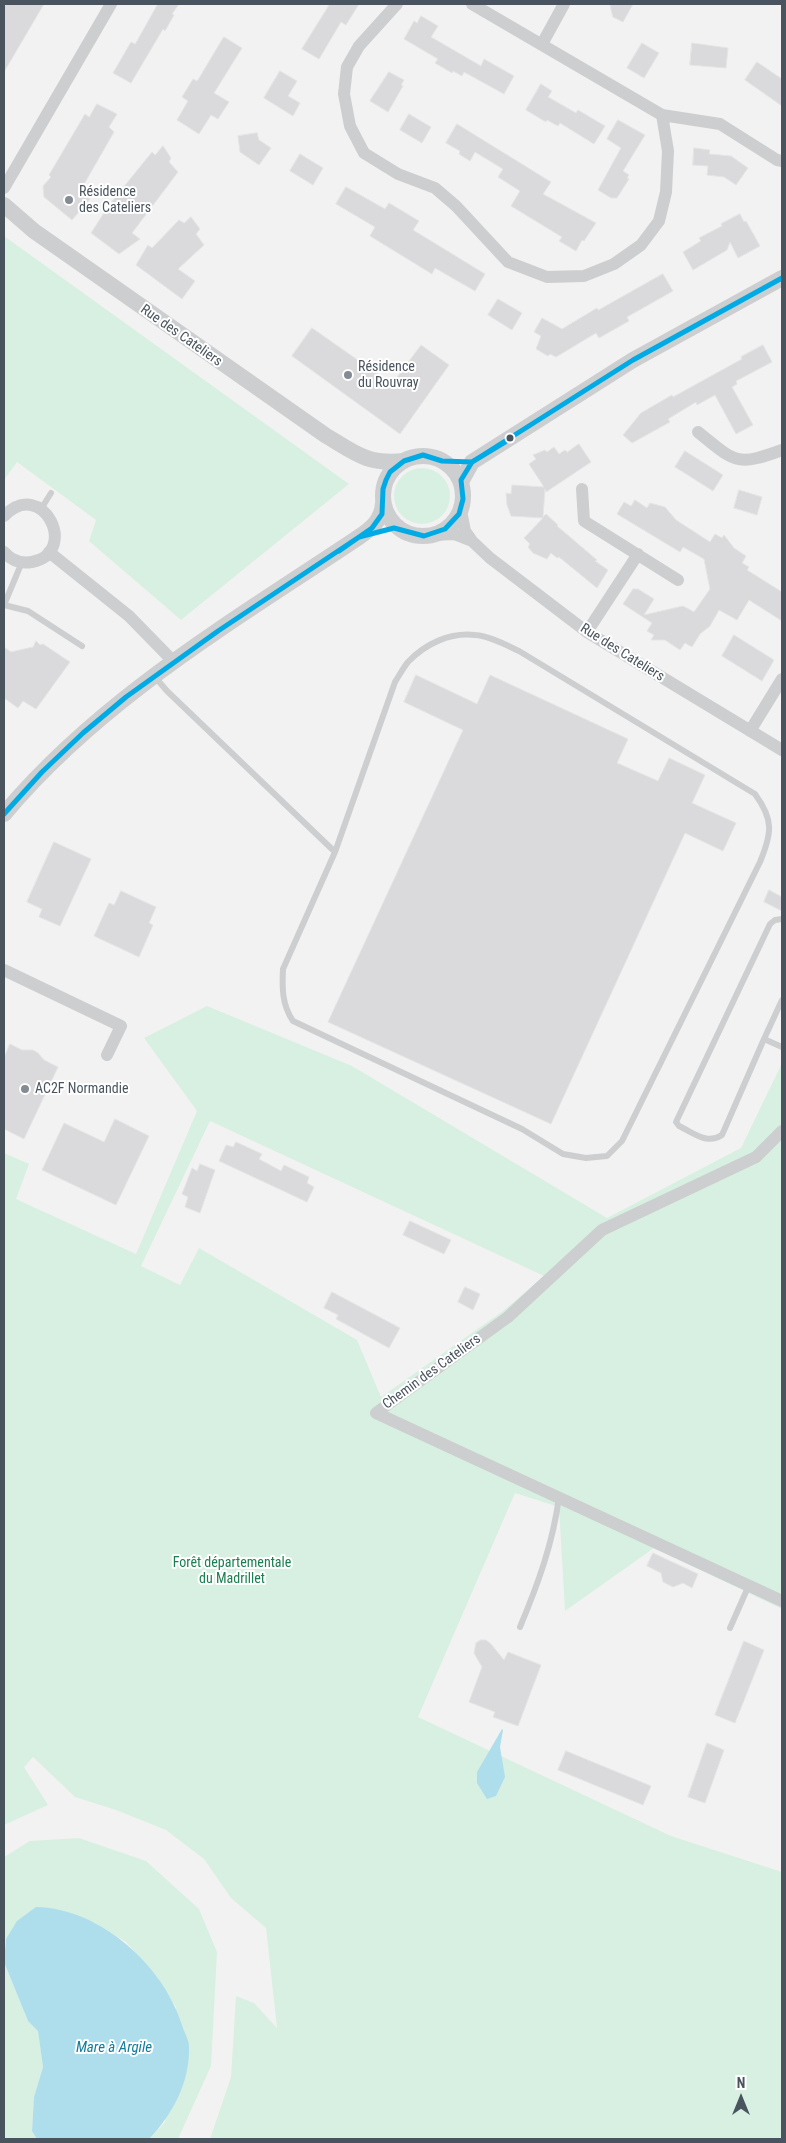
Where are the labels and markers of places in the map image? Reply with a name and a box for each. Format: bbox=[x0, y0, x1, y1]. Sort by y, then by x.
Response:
place label: Résidence des Cateliers bbox=[79, 184, 151, 216]
marker: Résidence des Cateliers bbox=[63, 194, 75, 206]
place label: Résidence du Rouvray bbox=[358, 359, 419, 392]
marker: Résidence du Rouvray bbox=[342, 369, 354, 381]
unlabelled marker bbox=[505, 433, 515, 443]
place label: AC2F Normandie bbox=[35, 1081, 129, 1097]
marker: AC2F Normandie bbox=[19, 1083, 31, 1095]

